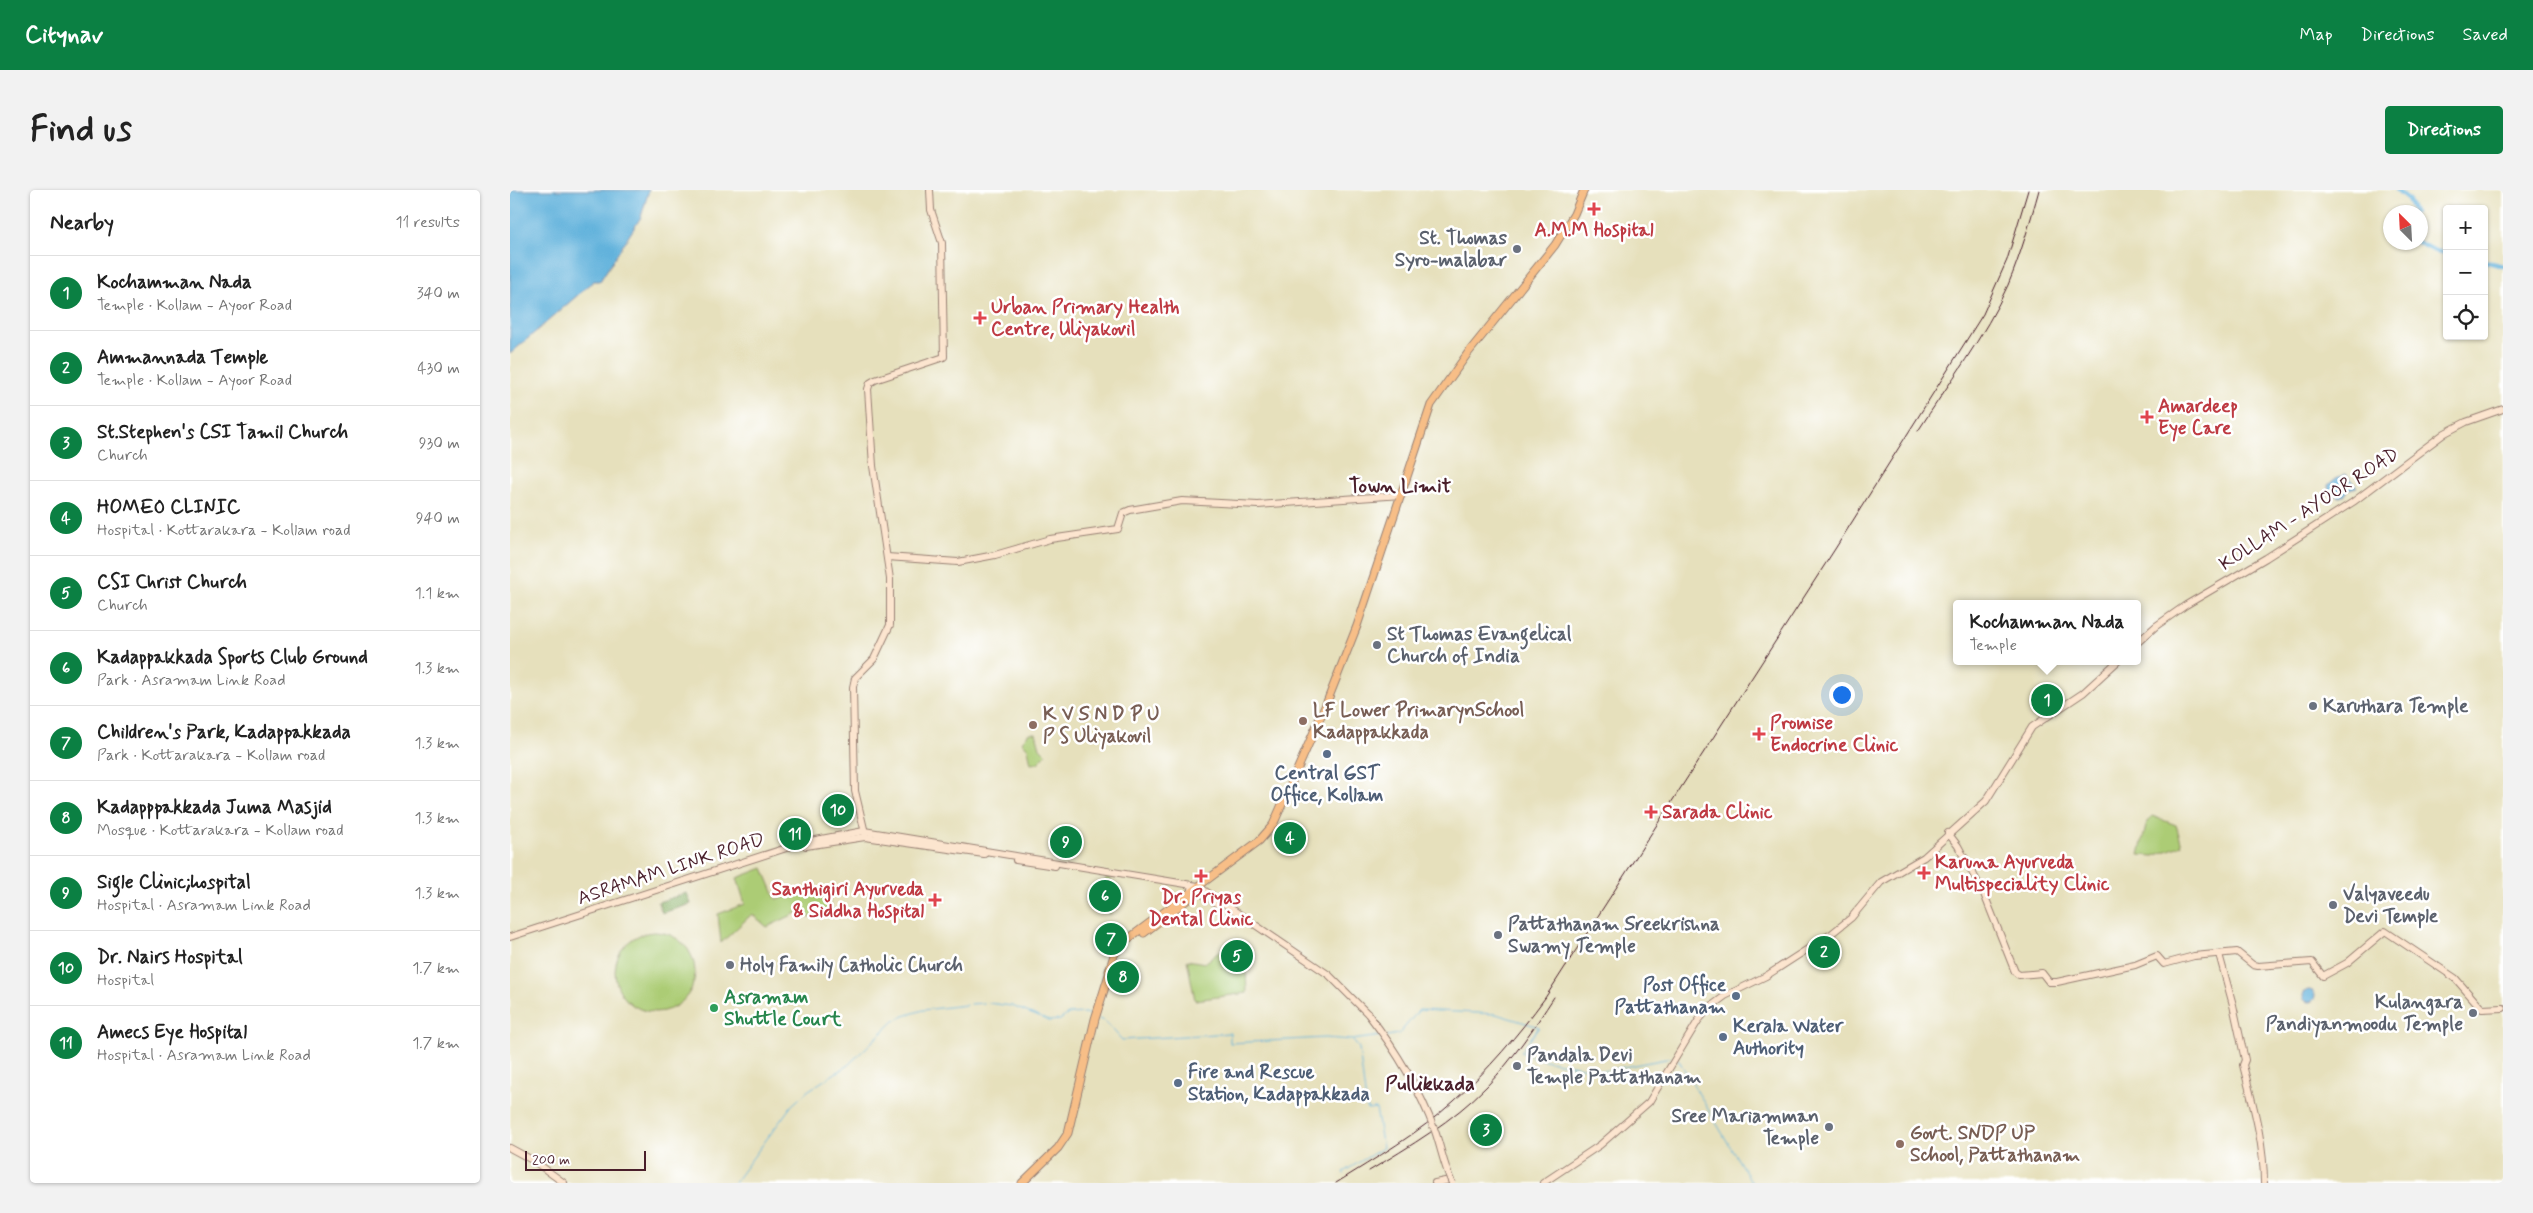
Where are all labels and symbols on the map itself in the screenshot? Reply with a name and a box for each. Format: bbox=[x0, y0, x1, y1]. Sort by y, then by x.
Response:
marker: A.M.M Hospital bbox=[1587, 202, 1601, 216]
north arrow bbox=[2383, 205, 2428, 250]
place label: A.M.M Hospital bbox=[1535, 218, 1654, 243]
place label: St. Thomas Syro-malabar bbox=[1395, 226, 1507, 273]
marker: St. Thomas Syro-malabar bbox=[1511, 243, 1523, 255]
place label: Urban Primary Health Centre, Uliyakovil bbox=[991, 295, 1179, 343]
marker: Urban Primary Health Centre, Uliyakovil bbox=[973, 311, 987, 325]
place label: Amardeep Eye Care bbox=[2158, 394, 2238, 442]
marker: Amardeep Eye Care bbox=[2140, 410, 2154, 424]
street label: KOLLAM - AYOOR ROAD bbox=[2214, 441, 2404, 577]
district label: Town Limit bbox=[1349, 473, 1452, 500]
place label: St Thomas Evangelical Church of India bbox=[1387, 622, 1572, 669]
marker: St Thomas Evangelical Church of India bbox=[1371, 639, 1383, 651]
pin: 1 bbox=[2031, 681, 2063, 719]
your location bbox=[1829, 682, 1855, 708]
place label: Karuthara Temple bbox=[2323, 694, 2469, 719]
place label: LF Lower PrimarynSchool Kadappakkada bbox=[1313, 698, 1524, 745]
marker: Karuthara Temple bbox=[2307, 700, 2319, 712]
place label: K V S N D P U P S Uliyakovil bbox=[1043, 702, 1160, 750]
place label: Promise Endocrine Clinic bbox=[1770, 711, 1899, 758]
marker: LF Lower PrimarynSchool Kadappakkada bbox=[1297, 715, 1309, 727]
marker: K V S N D P U P S Uliyakovil bbox=[1027, 719, 1039, 731]
marker: Promise Endocrine Clinic bbox=[1752, 727, 1766, 741]
marker: Central GST Office, Kollam bbox=[1321, 748, 1333, 760]
place label: Central GST Office, Kollam bbox=[1271, 761, 1383, 808]
pin: 10 bbox=[822, 791, 854, 829]
place label: Sarada Clinic bbox=[1662, 800, 1773, 825]
marker: Sarada Clinic bbox=[1644, 805, 1658, 819]
pin: 11 bbox=[779, 815, 811, 853]
pin: 4 bbox=[1274, 819, 1306, 857]
pin: 9 bbox=[1050, 823, 1082, 861]
street label: ASRAMAM LINK ROAD bbox=[574, 827, 768, 911]
place label: Karuna Ayurveda Multispeciality Clinic bbox=[1935, 850, 2110, 897]
marker: Karuna Ayurveda Multispeciality Clinic bbox=[1917, 866, 1931, 880]
marker: Dr. Priyas Dental Clinic bbox=[1194, 869, 1208, 883]
place label: Santhigiri Ayurveda & Siddha Hospital bbox=[772, 877, 924, 924]
pin: 6 bbox=[1089, 877, 1121, 915]
place label: Valyaveedu Devi Temple bbox=[2343, 882, 2439, 929]
place label: Dr. Priyas Dental Clinic bbox=[1149, 885, 1254, 932]
marker: Santhigiri Ayurveda & Siddha Hospital bbox=[928, 893, 942, 907]
marker: Valyaveedu Devi Temple bbox=[2327, 899, 2339, 911]
place label: Pattathanam Sreekrishna Swamy Temple bbox=[1508, 912, 1720, 960]
pin: 7 bbox=[1095, 920, 1127, 958]
marker: Pattathanam Sreekrishna Swamy Temple bbox=[1492, 929, 1504, 941]
pin: 2 bbox=[1808, 933, 1840, 971]
pin: 5 bbox=[1221, 937, 1253, 975]
place label: Holy Family Catholic Church bbox=[740, 953, 963, 979]
pin: 8 bbox=[1107, 958, 1139, 996]
marker: Holy Family Catholic Church bbox=[724, 959, 736, 971]
place label: Post Office Pattathanam bbox=[1615, 973, 1727, 1020]
place label: Asramam Shuttle Court bbox=[724, 985, 842, 1032]
marker: Post Office Pattathanam bbox=[1730, 990, 1742, 1002]
place label: Kulangara Pandiyanmoodu Temple bbox=[2266, 990, 2463, 1038]
marker: Asramam Shuttle Court bbox=[708, 1002, 720, 1014]
marker: Kulangara Pandiyanmoodu Temple bbox=[2467, 1007, 2479, 1019]
place label: Kerala Water Authority bbox=[1733, 1014, 1845, 1061]
marker: Kerala Water Authority bbox=[1717, 1031, 1729, 1043]
place label: Pandala Devi Temple Pattathanam bbox=[1527, 1043, 1701, 1090]
place label: Fire and Rescue Station, Kadappakkada bbox=[1188, 1060, 1370, 1107]
marker: Pandala Devi Temple Pattathanam bbox=[1511, 1060, 1523, 1072]
district label: Pullikkada bbox=[1385, 1071, 1475, 1098]
marker: Fire and Rescue Station, Kadappakkada bbox=[1172, 1077, 1184, 1089]
place label: Sree Mariamman Temple bbox=[1672, 1104, 1819, 1151]
pin: 3 bbox=[1470, 1111, 1502, 1149]
marker: Sree Mariamman Temple bbox=[1823, 1121, 1835, 1133]
place label: Govt. SNDP UP School, Pattathanam bbox=[1910, 1121, 2080, 1168]
marker: Govt. SNDP UP School, Pattathanam bbox=[1894, 1138, 1906, 1150]
scale bar bbox=[525, 1148, 646, 1171]

